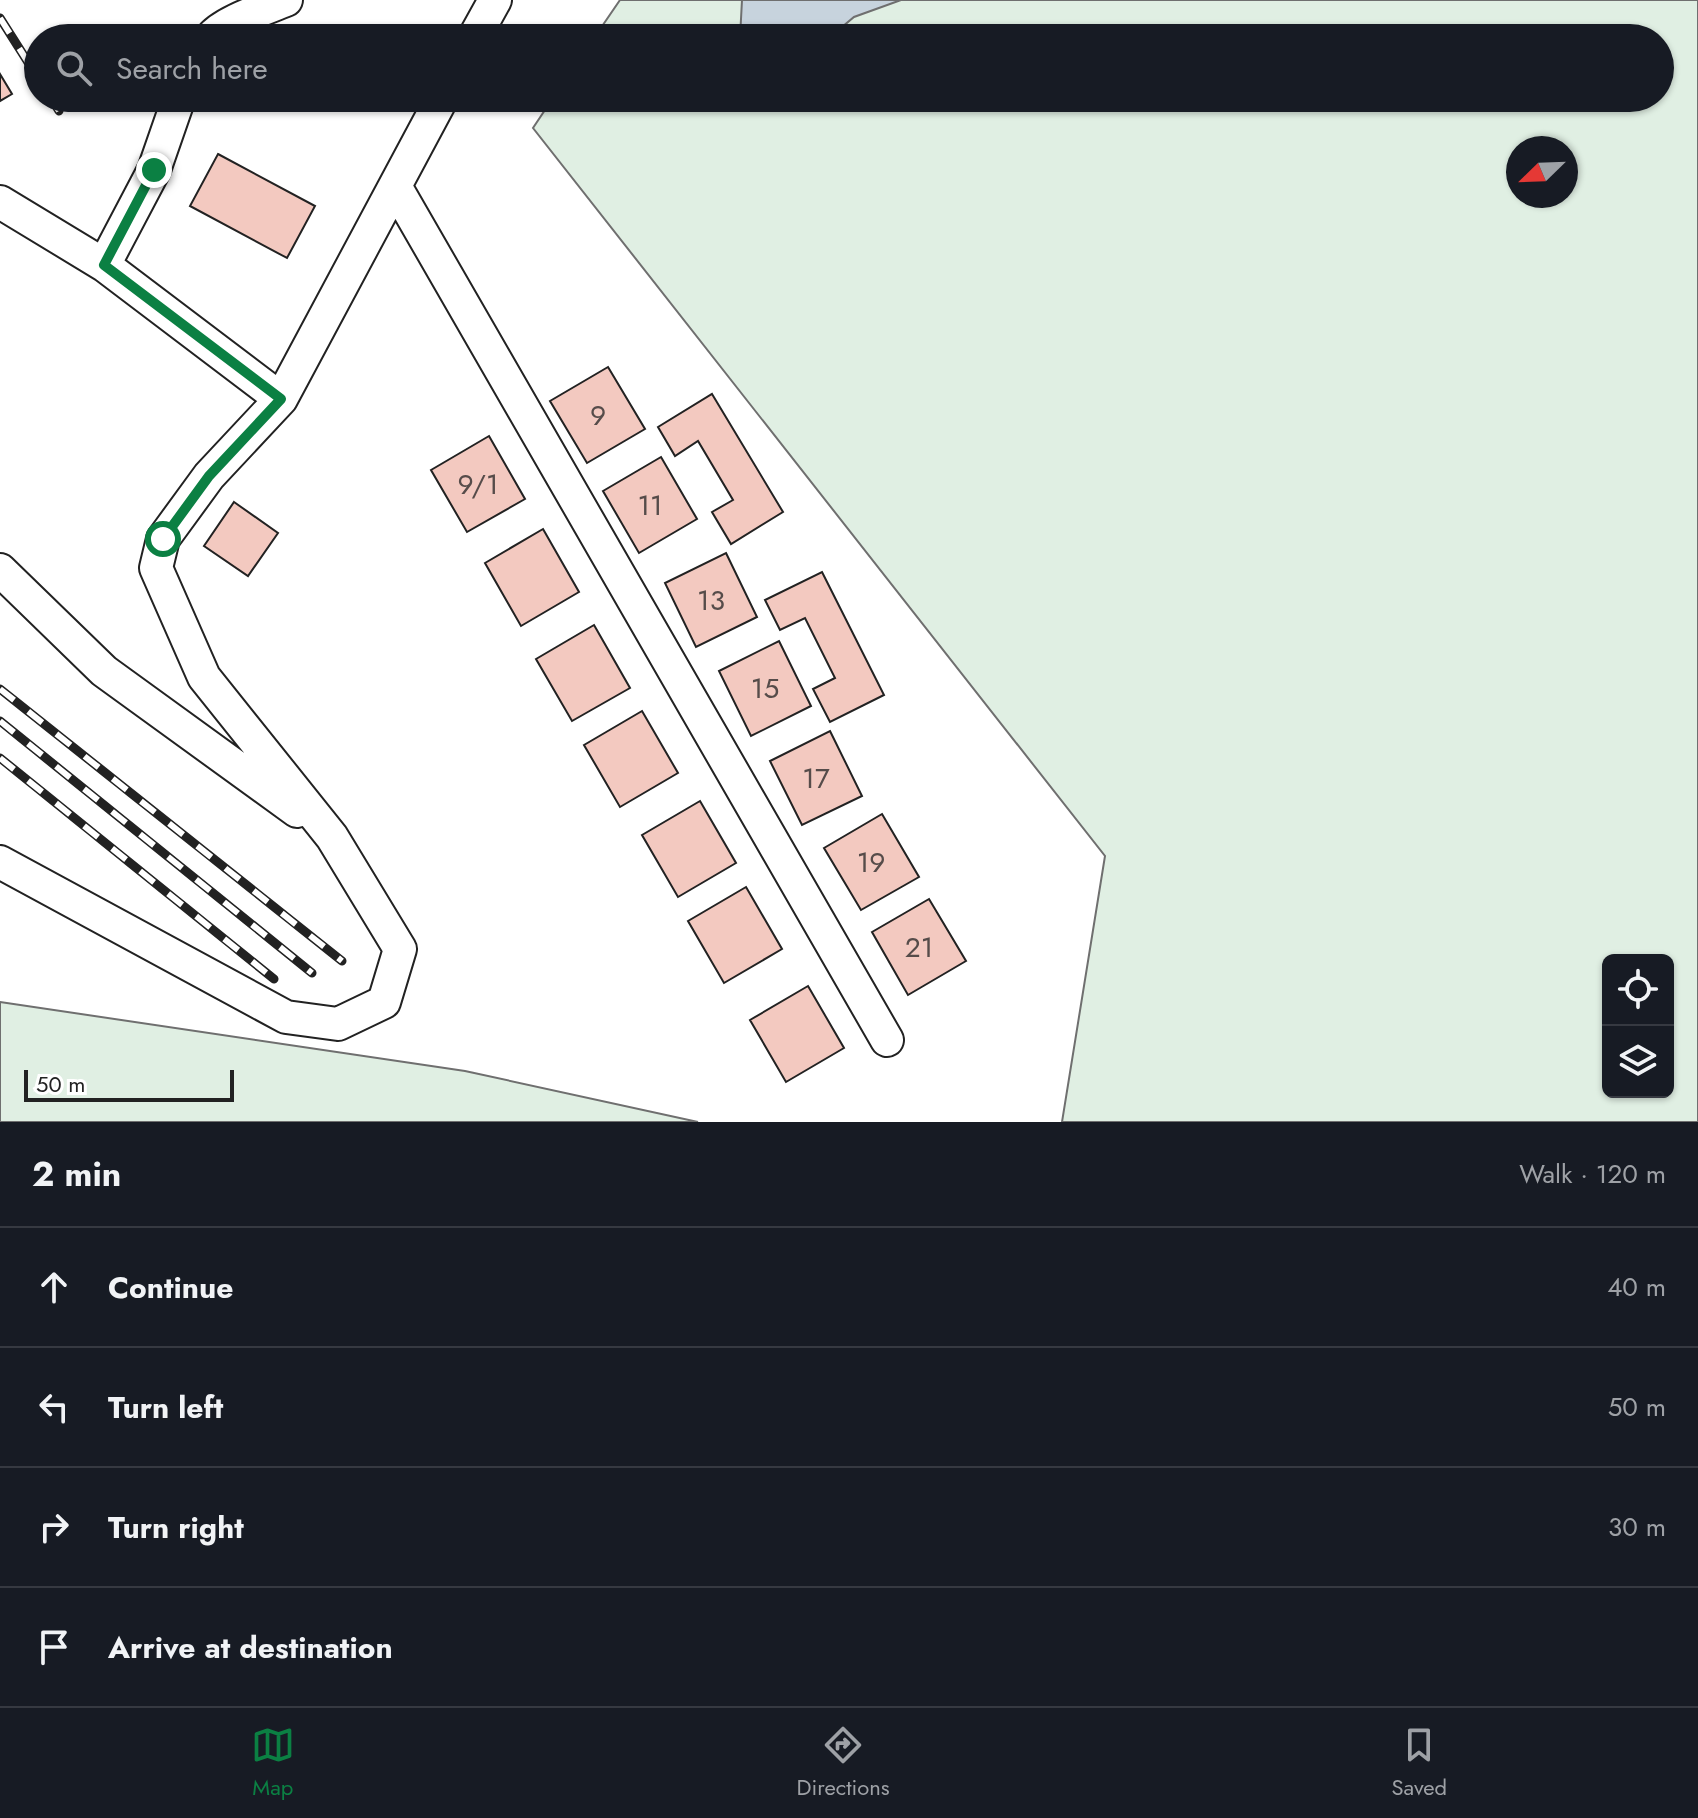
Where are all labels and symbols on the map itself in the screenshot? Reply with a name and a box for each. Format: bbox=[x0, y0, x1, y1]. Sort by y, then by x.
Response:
north arrow bbox=[1506, 136, 1578, 208]
route end bbox=[136, 152, 172, 188]
house number: 9 bbox=[590, 395, 606, 436]
house number: 9/1 bbox=[457, 464, 499, 505]
house number: 11 bbox=[637, 485, 663, 526]
route start bbox=[145, 521, 181, 557]
house number: 13 bbox=[697, 580, 725, 621]
house number: 15 bbox=[751, 668, 779, 709]
house number: 17 bbox=[802, 758, 830, 799]
house number: 19 bbox=[857, 842, 885, 883]
house number: 21 bbox=[905, 927, 933, 968]
scale bar bbox=[24, 1066, 234, 1102]

